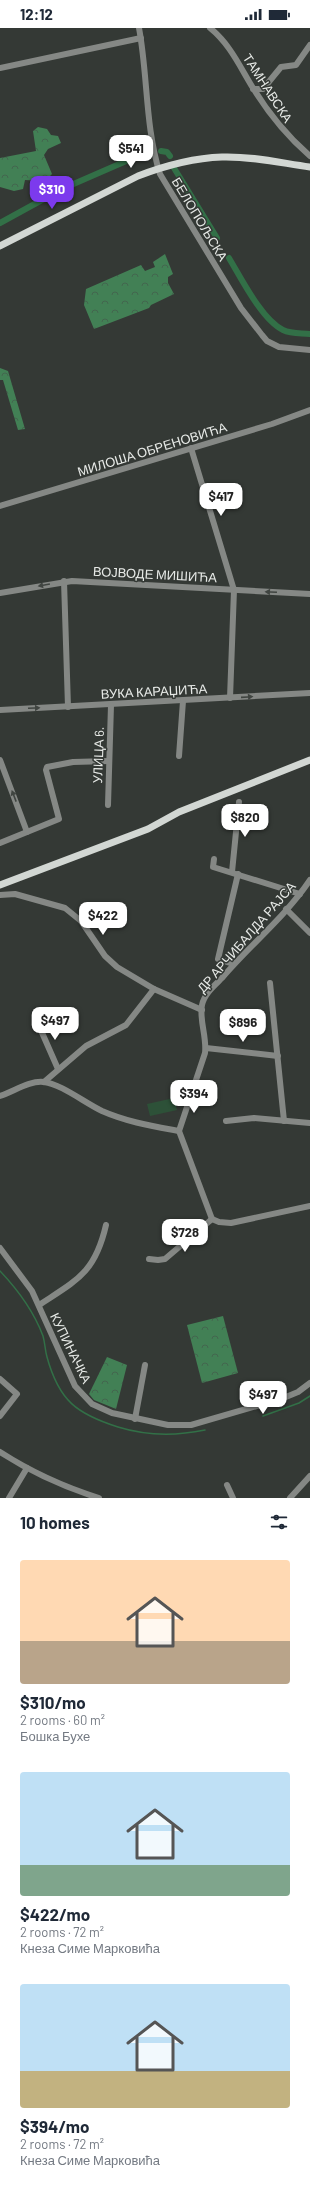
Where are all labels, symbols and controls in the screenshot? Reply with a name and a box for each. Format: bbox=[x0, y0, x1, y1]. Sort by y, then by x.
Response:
text: 12:12 bbox=[20, 5, 53, 23]
street label: ТАМНАВСКА bbox=[240, 51, 296, 126]
pin: $541 bbox=[107, 135, 155, 169]
text: $541 bbox=[118, 140, 144, 156]
street label: БЕЛОПОЉСКА bbox=[169, 174, 231, 264]
pin: $310 bbox=[28, 176, 76, 210]
text: $310 bbox=[39, 181, 65, 197]
street label: МИЛОША ОБРЕНОВИЋА bbox=[75, 419, 229, 479]
pin: $417 bbox=[197, 483, 245, 517]
text: $417 bbox=[208, 488, 234, 504]
street label: ВОЈВОДЕ МИШИЋА bbox=[93, 563, 218, 585]
one-way arrow bbox=[38, 582, 50, 588]
one-way arrow bbox=[264, 589, 277, 595]
street label: ВУКА КАРАЏИЋА bbox=[100, 680, 208, 702]
one-way arrow bbox=[241, 694, 253, 701]
one-way arrow bbox=[28, 705, 41, 711]
street label: УЛИЦА 6. bbox=[89, 726, 107, 784]
one-way arrow bbox=[10, 790, 16, 802]
pin: $820 bbox=[221, 804, 269, 838]
text: $820 bbox=[230, 809, 260, 825]
street label: ДР АРЧИБАЛДА РАЈСА bbox=[193, 878, 299, 996]
pin: $422 bbox=[79, 902, 127, 936]
text: $422 bbox=[88, 907, 118, 923]
pin: $497 bbox=[31, 1007, 79, 1041]
pin: $896 bbox=[219, 1009, 267, 1043]
text: $497 bbox=[41, 1012, 69, 1028]
text: $896 bbox=[229, 1014, 257, 1030]
pin: $394 bbox=[170, 1080, 218, 1114]
text: $394 bbox=[179, 1085, 209, 1101]
pin: $728 bbox=[161, 1219, 209, 1253]
text: $728 bbox=[171, 1224, 199, 1240]
street label: КУПИНАЧКА bbox=[47, 1310, 95, 1386]
pin: $497 bbox=[239, 1381, 287, 1415]
text: $497 bbox=[249, 1386, 277, 1402]
icon: filters bbox=[268, 1511, 290, 1533]
text: 10 homes bbox=[20, 1512, 90, 1532]
icon: home bbox=[119, 1586, 191, 1658]
text: $310/mo bbox=[20, 1692, 86, 1712]
text: 2 rooms · 60 m² bbox=[20, 1712, 105, 1728]
text: Бошка Бухе bbox=[20, 1728, 90, 1744]
icon: home bbox=[119, 1798, 191, 1870]
text: $422/mo bbox=[20, 1904, 90, 1924]
text: 2 rooms · 72 m² bbox=[20, 1924, 104, 1940]
text: Кнеза Симе Марковића bbox=[20, 1940, 160, 1956]
icon: home bbox=[119, 2010, 191, 2082]
text: $394/mo bbox=[20, 2116, 89, 2136]
text: 2 rooms · 72 m² bbox=[20, 2136, 104, 2152]
text: Кнеза Симе Марковића bbox=[20, 2152, 160, 2168]

